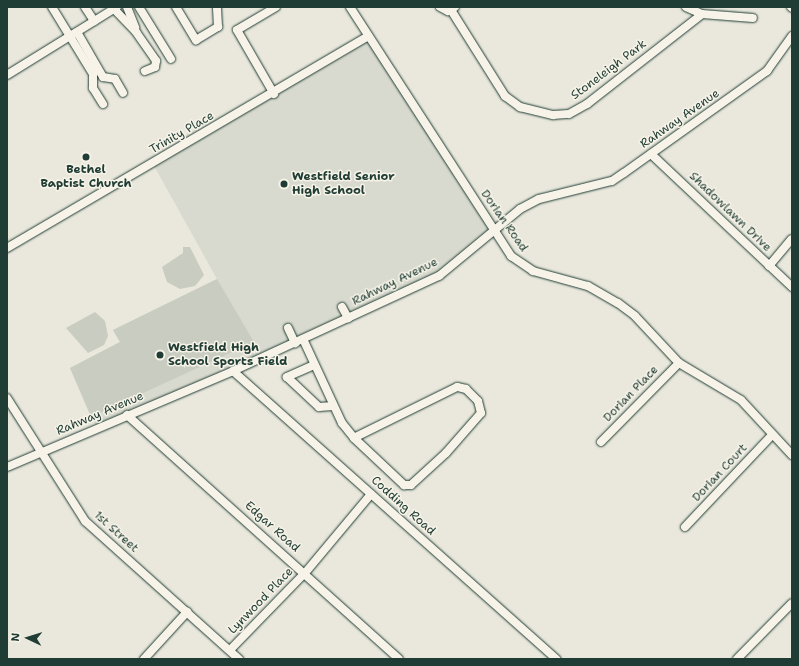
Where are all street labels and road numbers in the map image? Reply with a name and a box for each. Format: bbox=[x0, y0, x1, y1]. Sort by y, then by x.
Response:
street label: Stoneleigh Park bbox=[568, 37, 650, 103]
street label: Rahway Avenue bbox=[638, 86, 722, 152]
street label: Trinity Place bbox=[147, 109, 217, 157]
street label: Shadowlawn Drive bbox=[686, 169, 774, 255]
street label: Dorian Road bbox=[477, 187, 531, 255]
street label: Rahway Avenue bbox=[350, 255, 440, 309]
street label: Dorian Place bbox=[600, 363, 662, 425]
street label: Rahway Avenue bbox=[54, 389, 146, 439]
street label: Dorian Court bbox=[689, 441, 751, 505]
street label: Codding Road bbox=[368, 473, 438, 539]
street label: Edgar Road bbox=[242, 499, 302, 555]
street label: 1st Street bbox=[91, 508, 141, 556]
street label: Lynwood Place bbox=[226, 565, 296, 637]

